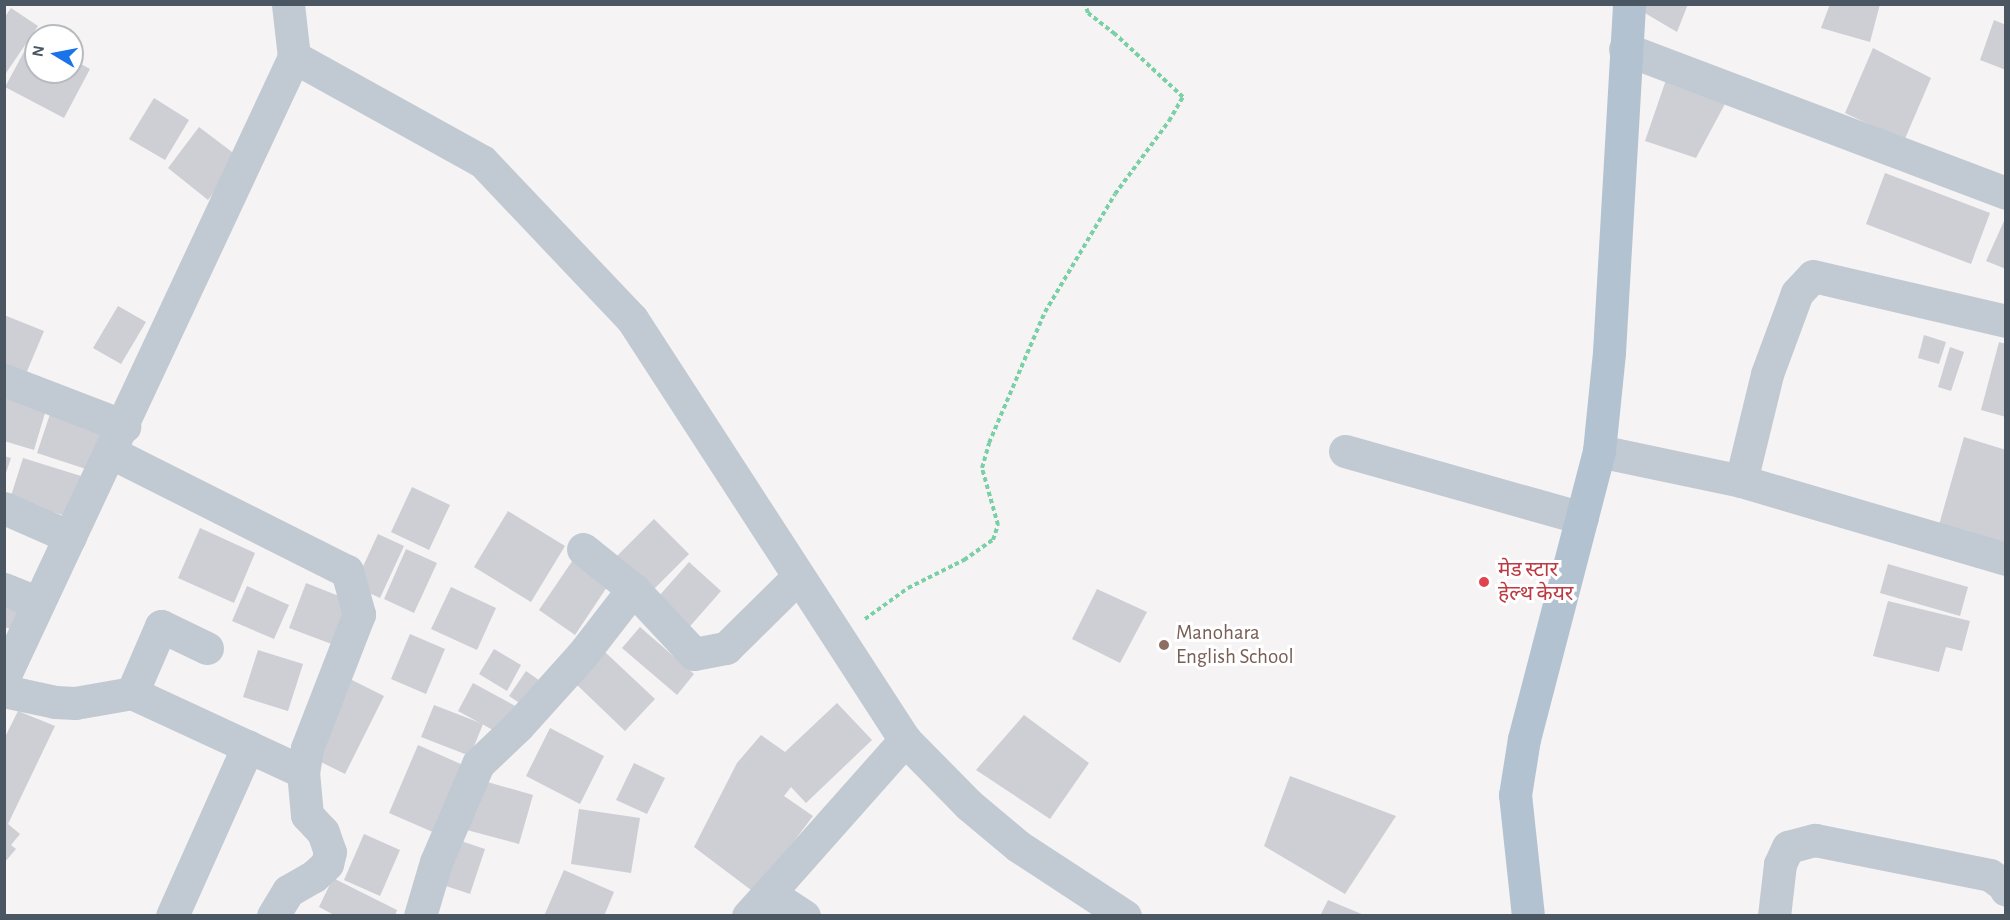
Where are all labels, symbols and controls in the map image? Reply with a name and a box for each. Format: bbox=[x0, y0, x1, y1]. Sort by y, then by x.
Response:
north arrow bbox=[24, 24, 84, 84]
text: N bbox=[29, 44, 47, 58]
place label: मेड स्टार हेल्थ केयर bbox=[1498, 557, 1573, 607]
marker: मेड स्टार हेल्थ केयर bbox=[1475, 573, 1493, 591]
place label: Manohara English School bbox=[1176, 620, 1294, 670]
marker: Manohara English School bbox=[1157, 638, 1171, 652]

